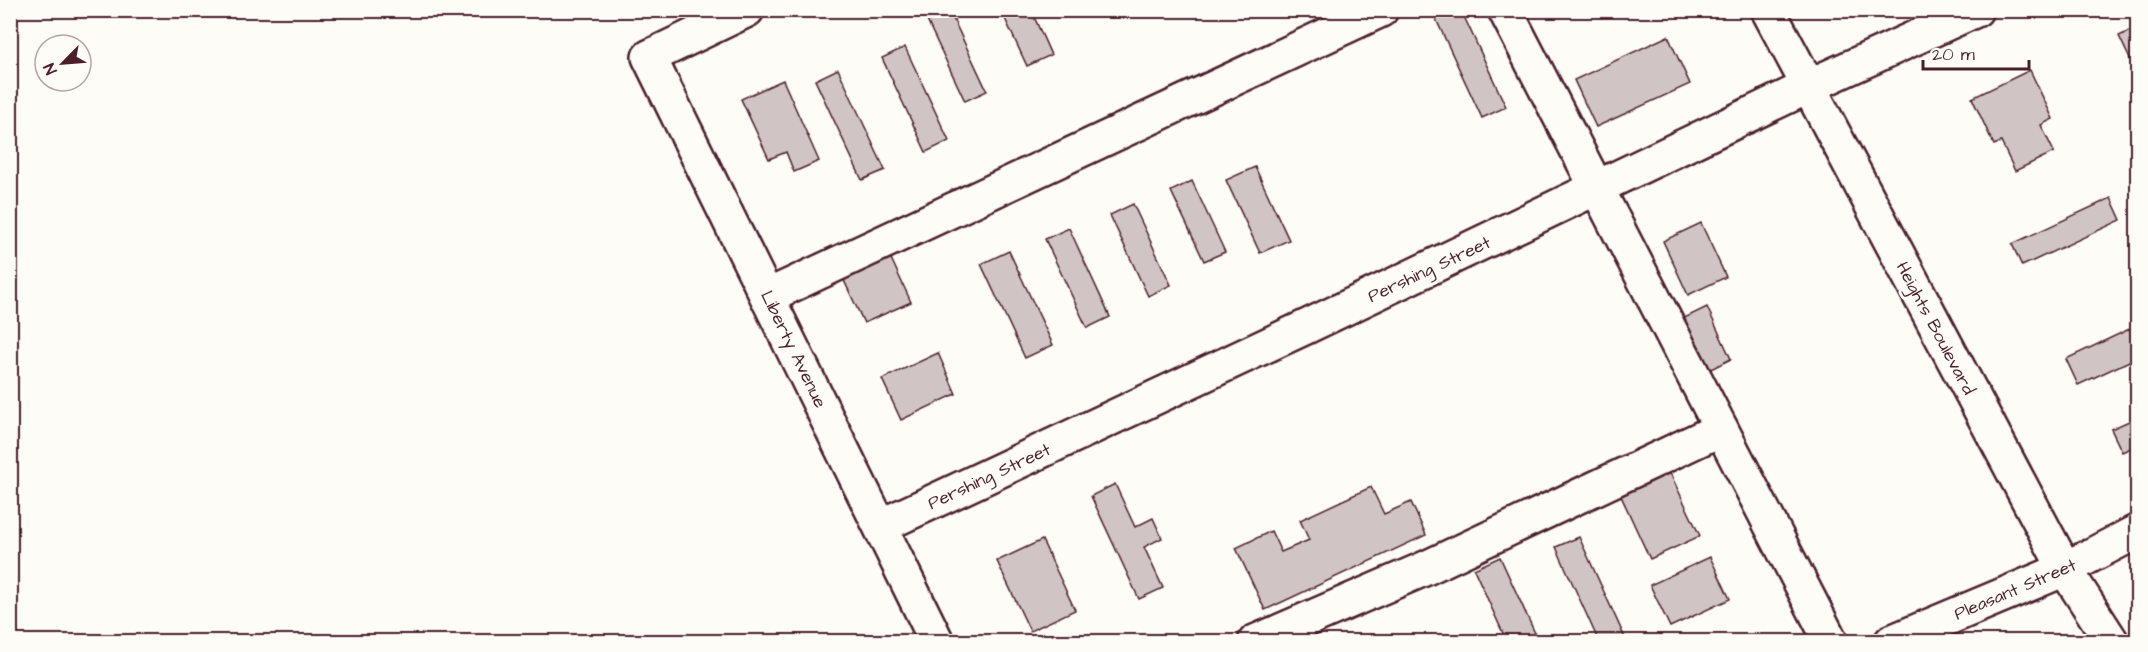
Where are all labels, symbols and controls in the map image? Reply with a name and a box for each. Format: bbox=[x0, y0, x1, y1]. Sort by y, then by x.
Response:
north arrow bbox=[33, 33, 93, 93]
scale bar bbox=[1923, 33, 2030, 71]
text: 20 m bbox=[1932, 42, 1975, 67]
text: N bbox=[38, 60, 62, 78]
street label: Pershing Street bbox=[1364, 230, 1496, 310]
street label: Heights Boulevard bbox=[1889, 257, 1981, 400]
street label: Liberty Avenue bbox=[753, 286, 833, 413]
street label: Pershing Street bbox=[924, 437, 1056, 517]
street label: Pleasant Street bbox=[1950, 552, 2081, 626]

